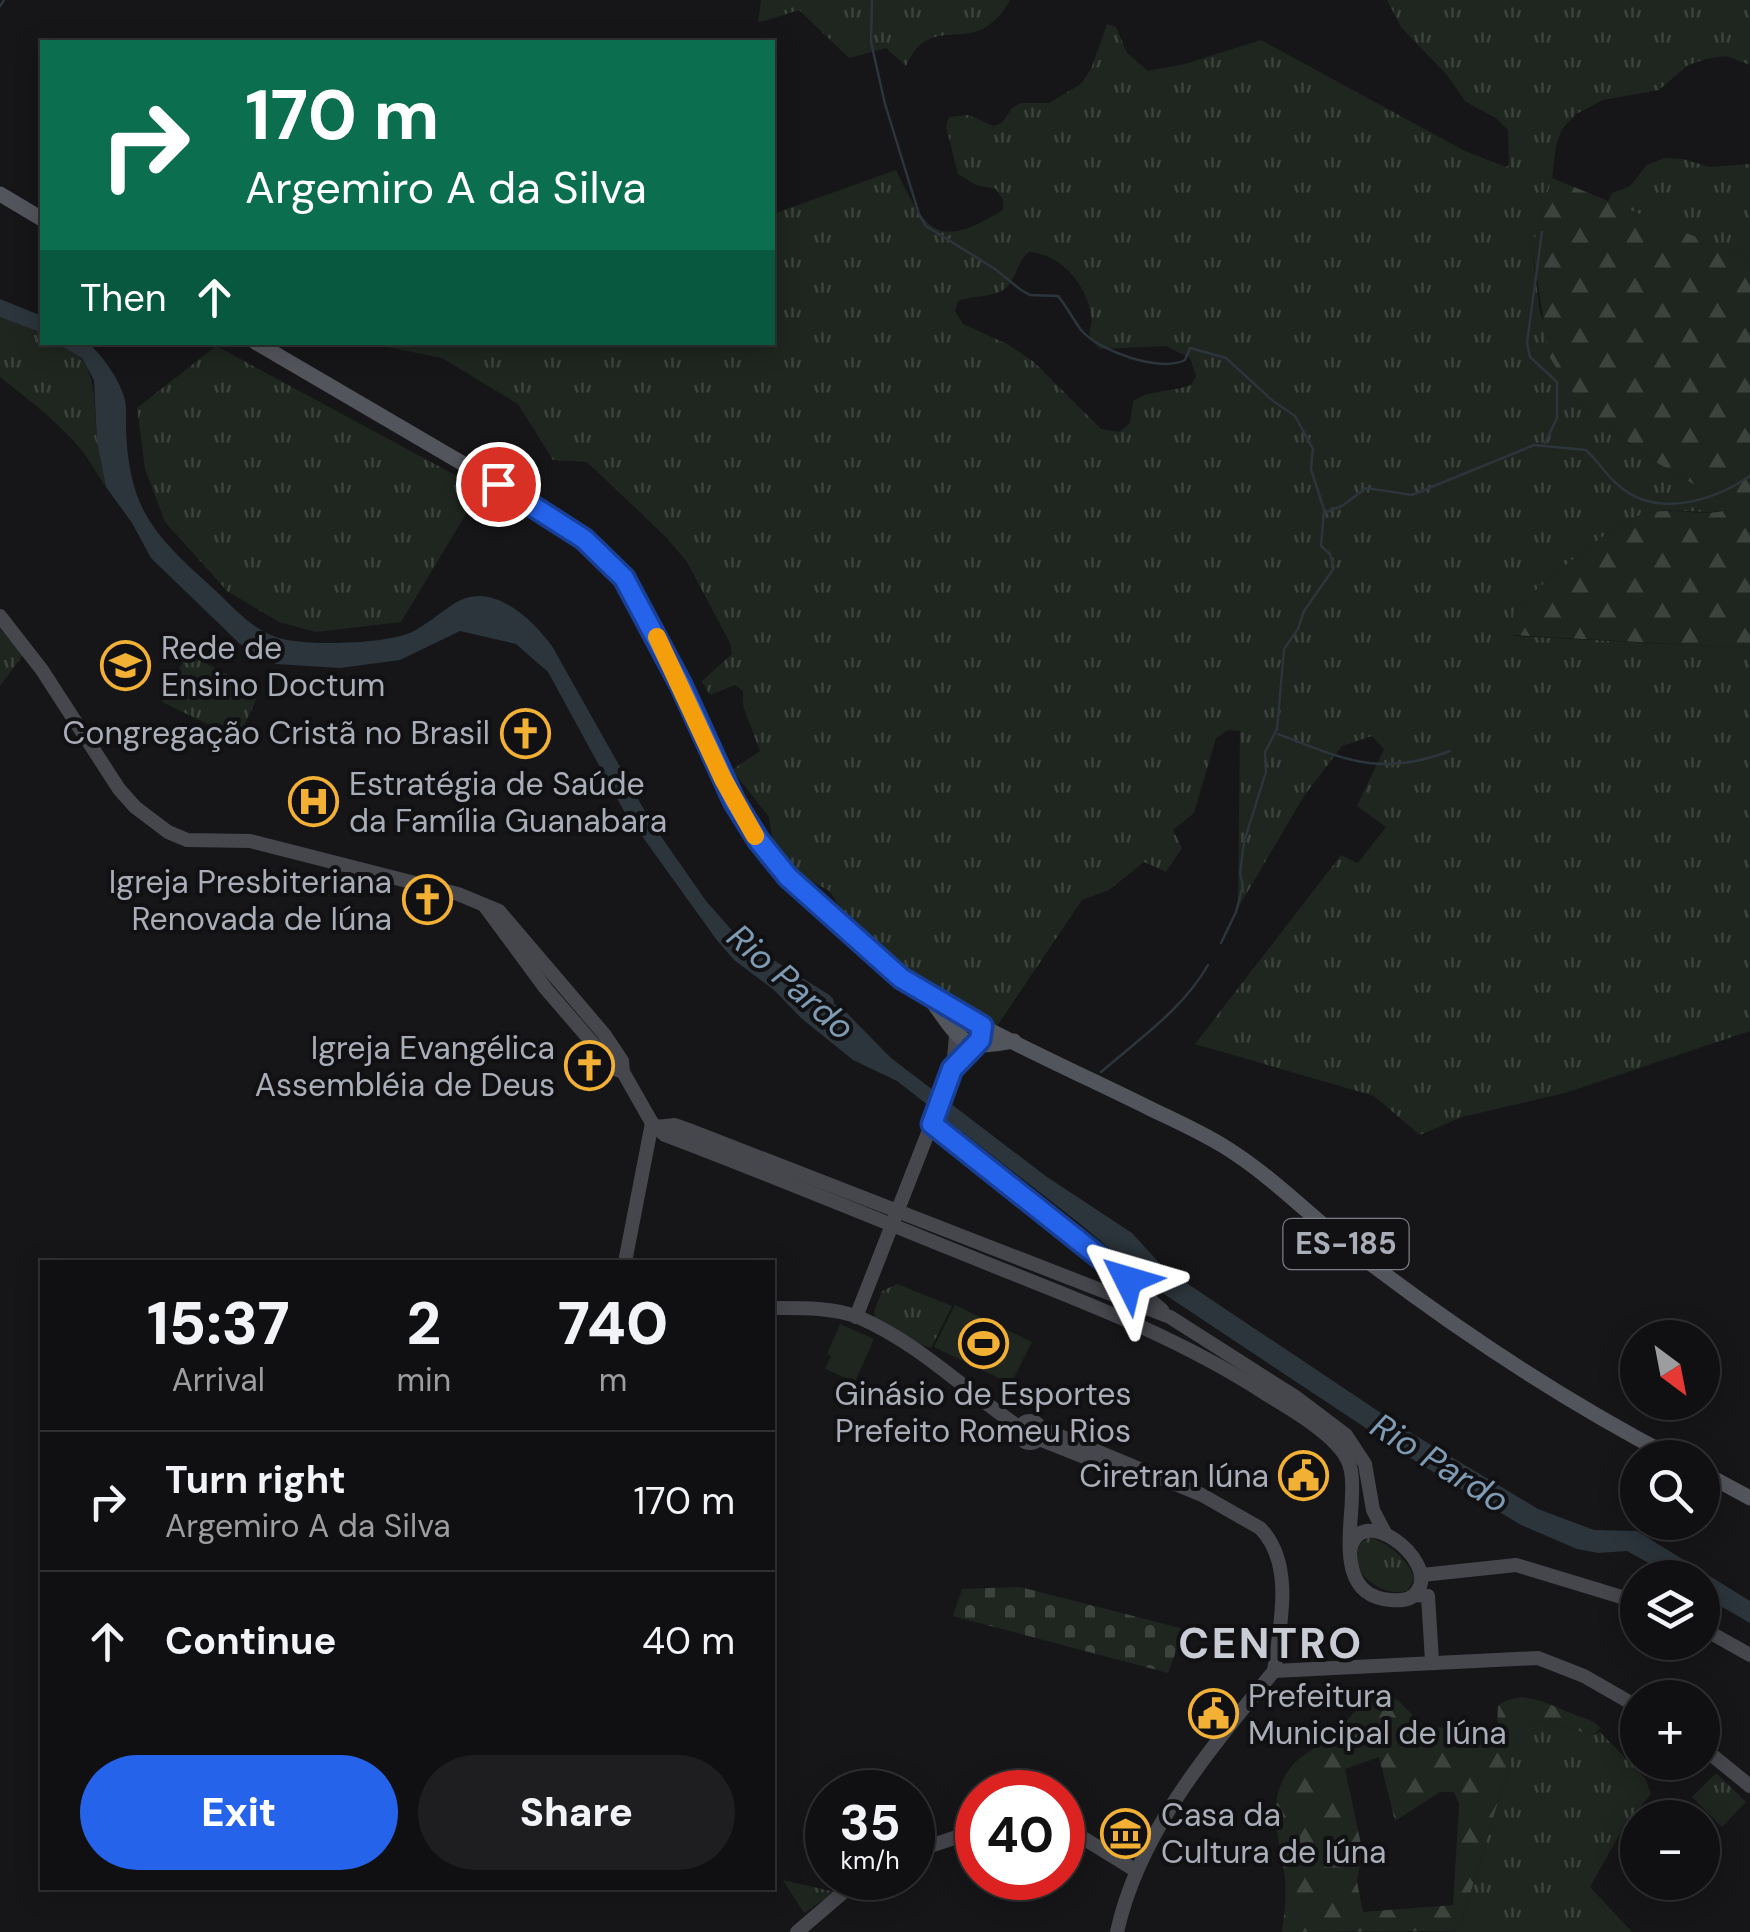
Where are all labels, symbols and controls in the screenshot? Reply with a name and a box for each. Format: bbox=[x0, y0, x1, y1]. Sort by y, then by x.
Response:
text: 170 m bbox=[245, 70, 439, 161]
icon: right bbox=[80, 80, 210, 210]
text: Argemiro A da Silva bbox=[245, 158, 647, 217]
icon: ahead bbox=[187, 270, 242, 325]
text: Then bbox=[80, 273, 167, 323]
pin bbox=[456, 442, 541, 527]
icon: arrive bbox=[471, 457, 526, 512]
place label: Rede de Ensino Doctum bbox=[161, 627, 385, 706]
school or university icon: Rede de Ensino Doctum bbox=[100, 640, 152, 692]
church icon: Congregação Cristã no Brasil bbox=[499, 707, 551, 759]
place label: Congregação Cristã no Brasil bbox=[63, 712, 490, 754]
place label: Estratégia de Saúde da Família Guanabara bbox=[349, 763, 667, 842]
hospital icon: Estratégia de Saúde da Família Guanabara bbox=[288, 776, 340, 828]
place label: Igreja Presbiteriana Renovada de Iúna bbox=[109, 861, 392, 940]
church icon: Igreja Presbiteriana Renovada de Iúna bbox=[401, 874, 453, 926]
water label: Rio Pardo bbox=[717, 914, 865, 1050]
place label: Igreja Evangélica Assembléia de Deus bbox=[255, 1027, 555, 1106]
church icon: Igreja Evangélica Assembléia de Deus bbox=[564, 1040, 616, 1092]
road number: ES-185 bbox=[1284, 1219, 1408, 1269]
position arrow bbox=[1076, 1228, 1180, 1332]
text: 15:37 bbox=[147, 1284, 290, 1363]
text: 2 bbox=[406, 1284, 441, 1363]
text: 740 bbox=[558, 1284, 668, 1363]
sports icon: Ginásio de Esportes Prefeito Romeu Rios bbox=[957, 1318, 1009, 1370]
north arrow bbox=[1620, 1320, 1720, 1420]
map controls bbox=[1620, 1320, 1720, 1900]
text: Arrival bbox=[172, 1359, 265, 1401]
text: min bbox=[396, 1359, 451, 1401]
text: m bbox=[599, 1359, 627, 1401]
place label: Ginásio de Esportes Prefeito Romeu Rios bbox=[834, 1373, 1132, 1452]
water label: Rio Pardo bbox=[1362, 1402, 1518, 1524]
button: search bbox=[1620, 1440, 1720, 1540]
public building icon: Ciretran Iúna bbox=[1278, 1450, 1330, 1502]
text: Turn right bbox=[165, 1455, 346, 1505]
place label: Ciretran Iúna bbox=[1079, 1455, 1269, 1497]
icon: right bbox=[80, 1474, 135, 1529]
text: 170 m bbox=[633, 1476, 735, 1526]
text: Argemiro A da Silva bbox=[165, 1505, 451, 1547]
button: layers bbox=[1620, 1560, 1720, 1660]
icon: ahead bbox=[80, 1614, 135, 1669]
text: Continue bbox=[165, 1616, 336, 1666]
text: 40 m bbox=[642, 1616, 735, 1666]
district label: CENTRO bbox=[1178, 1616, 1364, 1671]
place label: Prefeitura Municipal de Iúna bbox=[1248, 1675, 1507, 1754]
button: + bbox=[1620, 1680, 1720, 1780]
public building icon: Prefeitura Municipal de Iúna bbox=[1187, 1688, 1239, 1740]
button: Exit bbox=[80, 1755, 398, 1870]
button: Share bbox=[418, 1755, 735, 1870]
speed limit sign: 40 bbox=[955, 1770, 1085, 1900]
text: 35 bbox=[839, 1790, 901, 1856]
place label: Casa da Cultura de Iúna bbox=[1161, 1794, 1386, 1873]
button: − bbox=[1620, 1800, 1720, 1900]
museum icon: Casa da Cultura de Iúna bbox=[1100, 1807, 1152, 1859]
text: km/h bbox=[840, 1844, 900, 1877]

